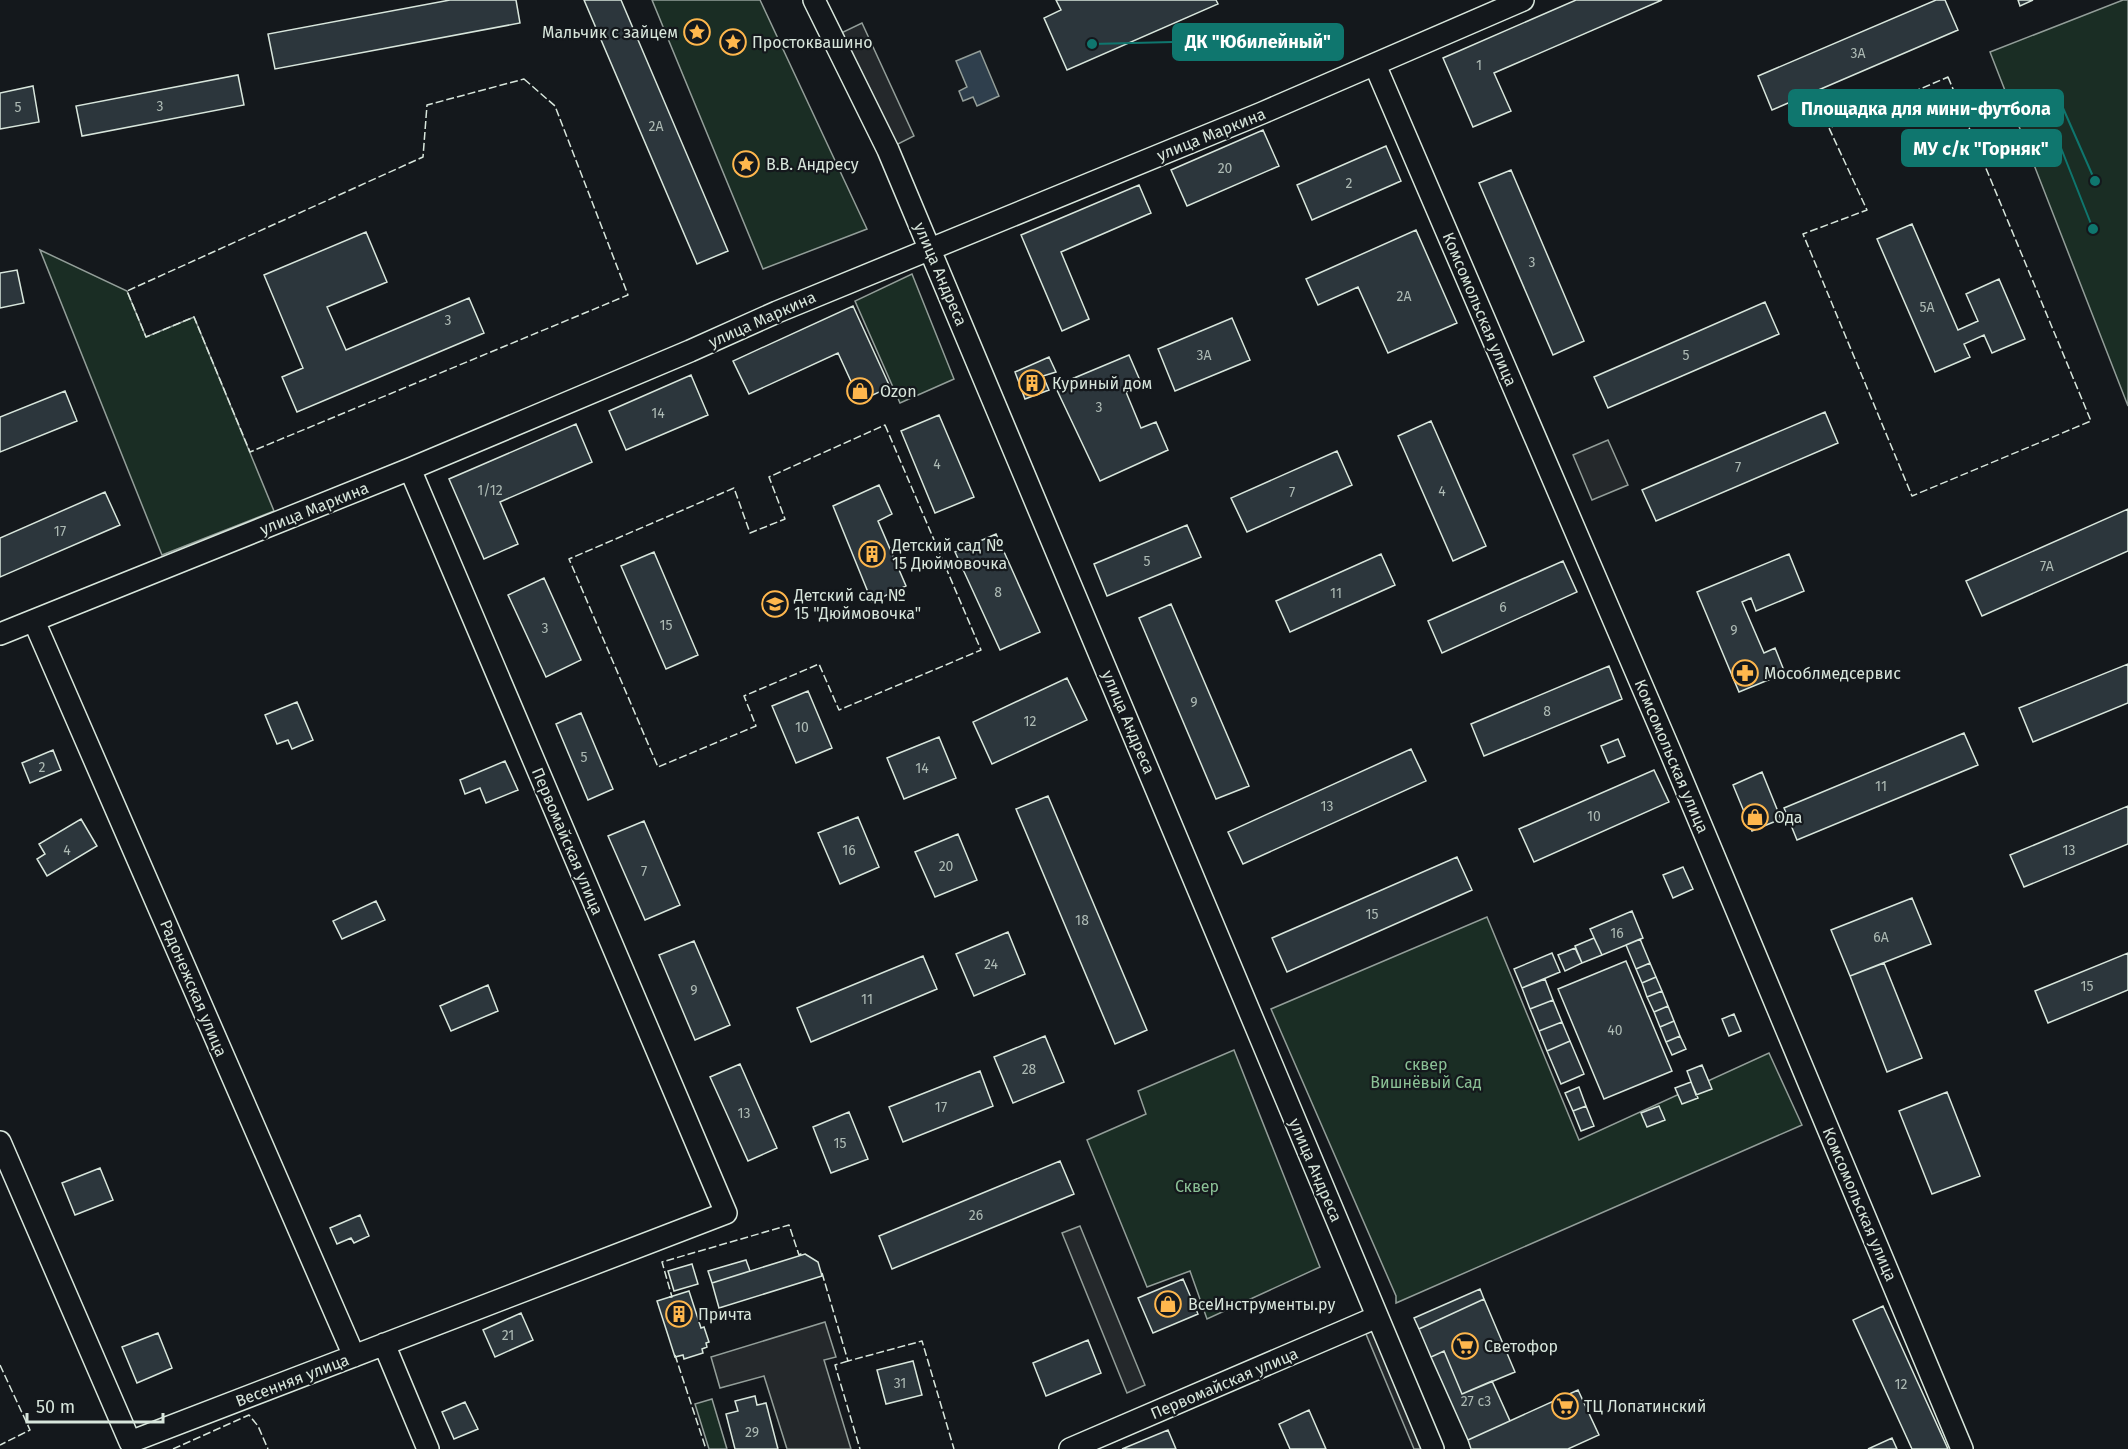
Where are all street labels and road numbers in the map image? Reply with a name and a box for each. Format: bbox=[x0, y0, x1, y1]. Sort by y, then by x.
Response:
street label: улица Маркина bbox=[1154, 104, 1268, 165]
street label: улица Андреса bbox=[910, 219, 971, 329]
street label: Комсомольская улица bbox=[1438, 229, 1521, 389]
street label: улица Маркина bbox=[706, 287, 819, 352]
street label: улица Маркина bbox=[257, 478, 371, 539]
street label: улица Андреса bbox=[1098, 667, 1159, 777]
street label: Комсомольская улица bbox=[1630, 676, 1713, 836]
street label: Первомайская улица bbox=[528, 765, 607, 918]
street label: Радонежская улица bbox=[156, 917, 231, 1059]
street label: улица Андреса bbox=[1285, 1115, 1346, 1225]
street label: Комсомольская улица bbox=[1818, 1124, 1901, 1284]
street label: Первомайская улица bbox=[1148, 1344, 1301, 1423]
street label: Весенняя улица bbox=[233, 1350, 352, 1411]

